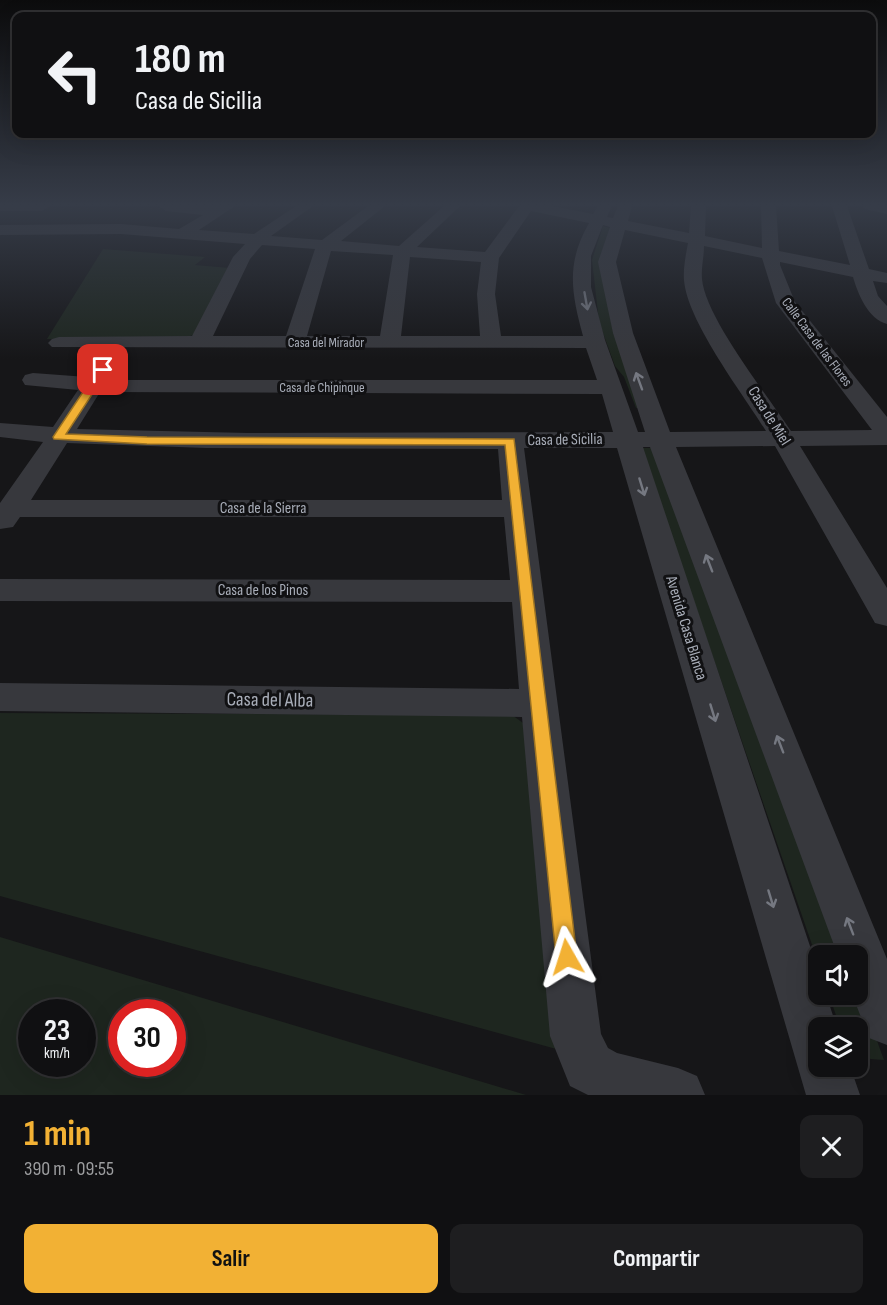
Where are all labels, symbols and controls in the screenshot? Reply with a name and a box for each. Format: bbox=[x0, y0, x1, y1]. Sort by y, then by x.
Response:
text: 180 m bbox=[135, 34, 226, 85]
icon: left bbox=[36, 36, 114, 114]
text: Casa de Sicilia bbox=[135, 85, 262, 117]
one-way arrow bbox=[581, 290, 592, 310]
street label: Calle Casa de las Flores bbox=[778, 294, 856, 390]
street label: Casa del Mirador bbox=[288, 334, 364, 351]
pin bbox=[77, 344, 128, 395]
icon: arrive bbox=[86, 353, 119, 386]
one-way arrow bbox=[633, 372, 644, 390]
street label: Casa de Chipinque bbox=[279, 379, 365, 396]
street label: Casa de Miel bbox=[744, 383, 794, 449]
street label: Casa de Sicilia bbox=[527, 430, 603, 450]
one-way arrow bbox=[637, 477, 648, 496]
street label: Casa de la Sierra bbox=[220, 499, 306, 518]
one-way arrow bbox=[702, 554, 713, 573]
street label: Avenida Casa Blanca bbox=[661, 573, 711, 682]
street label: Casa de los Pinos bbox=[218, 581, 309, 600]
street label: Casa del Alba bbox=[226, 687, 314, 713]
one-way arrow bbox=[708, 703, 719, 722]
one-way arrow bbox=[773, 736, 784, 754]
one-way arrow bbox=[766, 889, 777, 908]
one-way arrow bbox=[844, 917, 855, 936]
position arrow bbox=[535, 925, 599, 989]
map controls bbox=[808, 945, 868, 1077]
button: sound bbox=[808, 945, 868, 1005]
speed limit sign: 30 bbox=[108, 999, 186, 1077]
text: 23 bbox=[44, 1013, 70, 1049]
button: layers bbox=[808, 1017, 868, 1077]
text: km/h bbox=[44, 1044, 70, 1063]
text: 1 min bbox=[24, 1113, 91, 1156]
button: close bbox=[800, 1115, 863, 1178]
text: 390 m · 09:55 bbox=[24, 1157, 114, 1181]
button: Salir bbox=[24, 1224, 438, 1293]
button: Compartir bbox=[450, 1224, 863, 1293]

